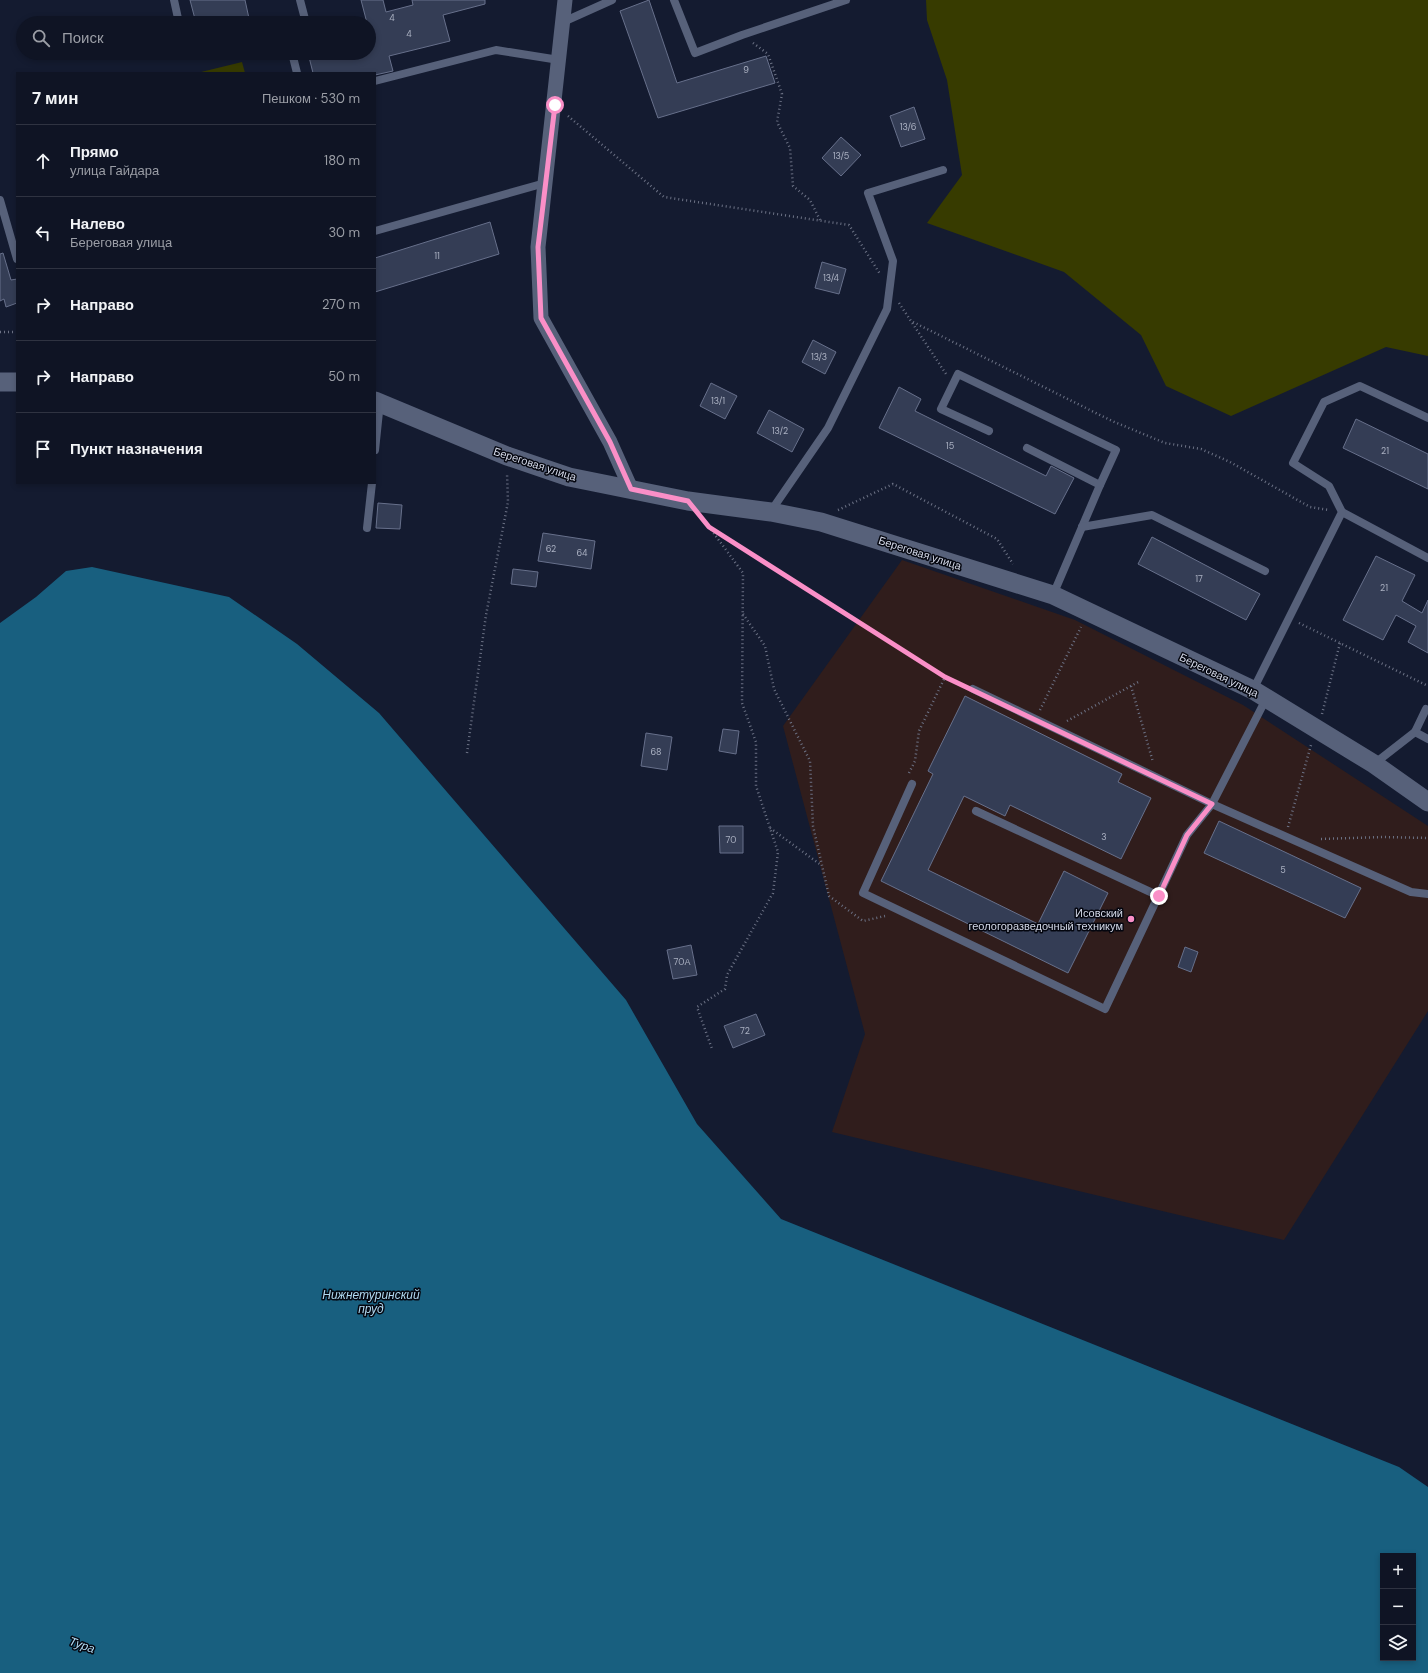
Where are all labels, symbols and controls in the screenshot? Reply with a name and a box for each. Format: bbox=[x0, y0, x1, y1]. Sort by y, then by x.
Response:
house number: 4 bbox=[389, 12, 395, 24]
search box bbox=[16, 16, 376, 60]
icon: search bbox=[30, 27, 52, 49]
text: Поиск bbox=[62, 28, 104, 48]
house number: 4 bbox=[406, 28, 412, 40]
house number: 9 bbox=[743, 64, 749, 76]
text: 7 мин bbox=[32, 87, 78, 109]
text: Пешком · 530 m bbox=[262, 90, 360, 107]
route start bbox=[546, 96, 564, 114]
house number: 13/6 bbox=[900, 121, 917, 133]
text: Прямо bbox=[70, 142, 119, 162]
icon: ahead bbox=[32, 150, 54, 172]
house number: 13/5 bbox=[833, 150, 849, 162]
text: 180 m bbox=[324, 152, 360, 169]
text: улица Гайдара bbox=[70, 162, 159, 179]
text: Налево bbox=[70, 214, 125, 234]
icon: left bbox=[32, 222, 54, 244]
text: 30 m bbox=[328, 224, 360, 241]
text: Береговая улица bbox=[70, 234, 172, 251]
house number: 11 bbox=[434, 250, 440, 262]
house number: 13/4 bbox=[823, 272, 840, 284]
icon: right bbox=[32, 294, 54, 316]
text: Направо bbox=[70, 295, 134, 315]
text: 270 m bbox=[322, 296, 360, 313]
house number: 13/3 bbox=[811, 351, 827, 363]
icon: right bbox=[32, 366, 54, 388]
text: Направо bbox=[70, 367, 134, 387]
text: 50 m bbox=[328, 368, 360, 385]
house number: 13/1 bbox=[711, 395, 725, 407]
house number: 13/2 bbox=[772, 425, 788, 437]
icon: arrive bbox=[32, 438, 54, 460]
text: Пункт назначения bbox=[70, 439, 203, 459]
house number: 15 bbox=[946, 440, 954, 452]
street label: Береговая улица bbox=[492, 444, 579, 484]
house number: 21 bbox=[1381, 445, 1389, 457]
street label: Береговая улица bbox=[877, 533, 964, 573]
house number: 62 bbox=[546, 543, 556, 555]
house number: 64 bbox=[576, 547, 588, 559]
house number: 17 bbox=[1195, 573, 1203, 585]
house number: 21 bbox=[1380, 582, 1388, 594]
street label: Береговая улица bbox=[1177, 650, 1262, 701]
house number: 68 bbox=[650, 746, 662, 758]
house number: 3 bbox=[1101, 831, 1107, 843]
house number: 70 bbox=[726, 834, 736, 846]
house number: 5 bbox=[1280, 864, 1286, 876]
route end bbox=[1150, 887, 1168, 905]
place label: Исовский геологоразведочный техникум bbox=[968, 906, 1123, 933]
marker: Исовский геологоразведочный техникум bbox=[1126, 914, 1136, 924]
house number: 70А bbox=[674, 956, 690, 968]
house number: 72 bbox=[740, 1025, 750, 1037]
water label: Нижнетуринский пруд bbox=[322, 1287, 420, 1317]
map controls bbox=[1380, 1553, 1416, 1661]
button: + bbox=[1380, 1553, 1416, 1589]
button: − bbox=[1380, 1589, 1416, 1625]
button: layers bbox=[1380, 1625, 1416, 1661]
water label: Тура bbox=[67, 1633, 97, 1657]

